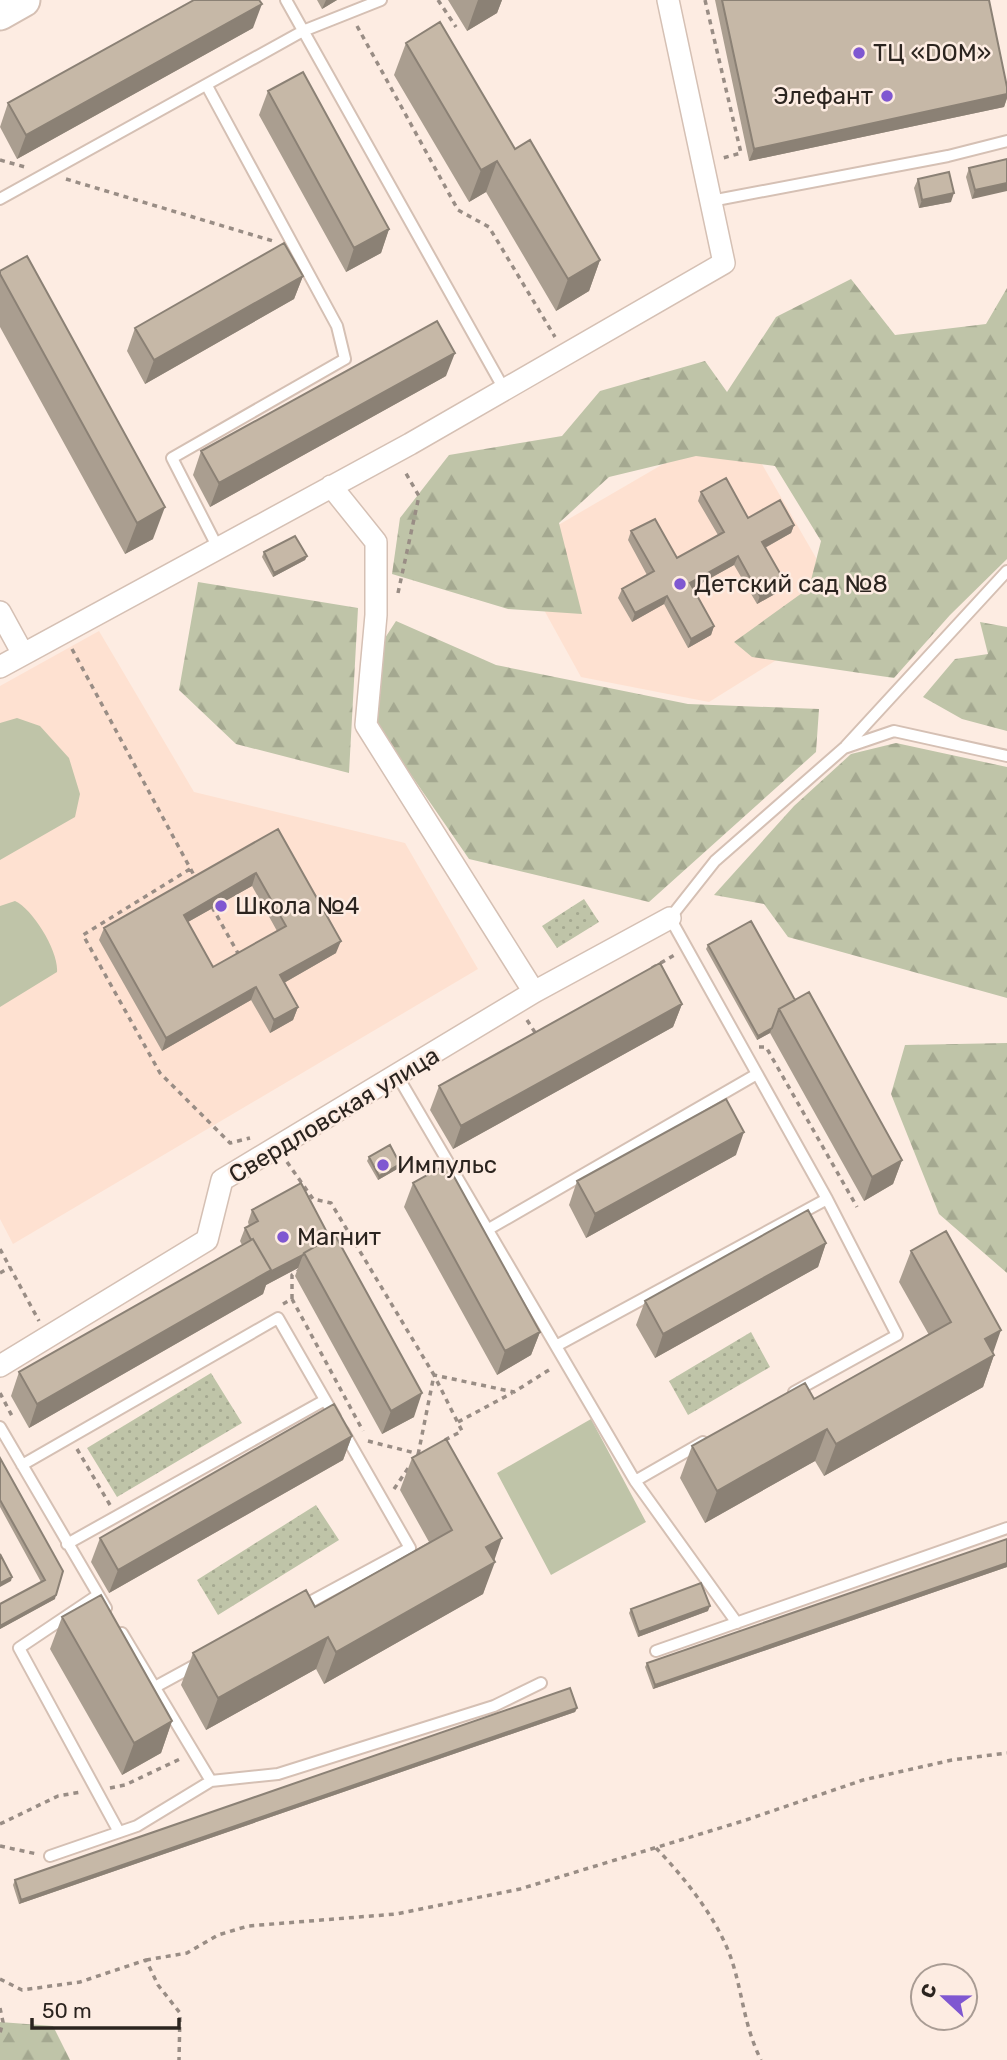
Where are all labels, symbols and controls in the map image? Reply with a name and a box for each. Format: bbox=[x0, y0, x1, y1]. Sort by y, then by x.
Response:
place label: ТЦ «DOM» bbox=[873, 39, 991, 67]
marker: ТЦ «DOM» bbox=[851, 45, 867, 61]
place label: Элефант bbox=[773, 82, 873, 110]
marker: Элефант bbox=[879, 88, 895, 104]
place label: Детский сад №8 bbox=[694, 570, 888, 598]
marker: Детский сад №8 bbox=[672, 576, 688, 592]
place label: Школа №4 bbox=[235, 892, 360, 920]
marker: Школа №4 bbox=[213, 898, 229, 914]
street label: Свердловская улица bbox=[224, 1041, 444, 1189]
place label: Импульс bbox=[397, 1151, 497, 1179]
marker: Импульс bbox=[375, 1157, 391, 1173]
place label: Магнит bbox=[297, 1223, 381, 1251]
marker: Магнит bbox=[275, 1229, 291, 1245]
north arrow bbox=[909, 1962, 979, 2032]
text: С bbox=[916, 1980, 942, 2001]
scale bar bbox=[32, 1986, 178, 2030]
text: 50 m bbox=[42, 1998, 92, 2023]

